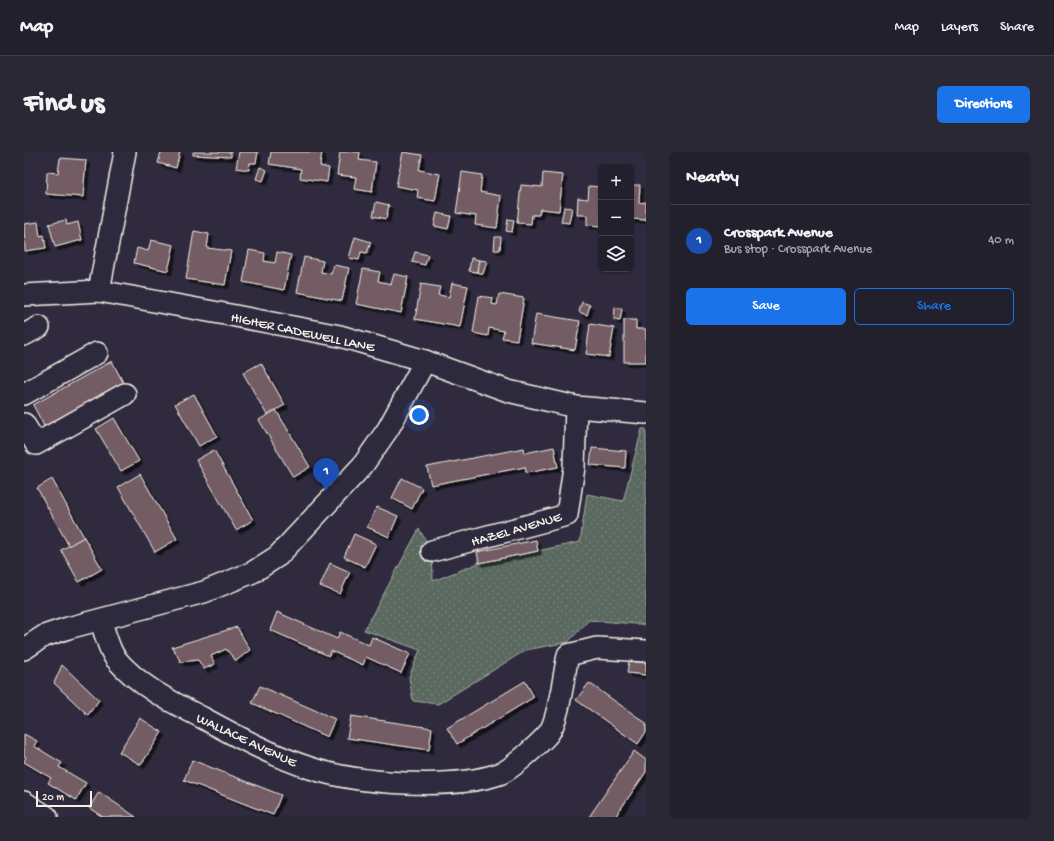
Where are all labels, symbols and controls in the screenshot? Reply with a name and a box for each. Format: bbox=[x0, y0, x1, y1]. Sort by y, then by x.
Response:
text: Map bbox=[20, 16, 53, 39]
text: Map bbox=[895, 19, 919, 36]
text: Layers bbox=[941, 19, 978, 36]
text: Share bbox=[1000, 19, 1034, 36]
button: Directions bbox=[937, 86, 1030, 123]
text: Find us bbox=[24, 88, 104, 121]
map controls bbox=[598, 164, 634, 272]
button: + bbox=[598, 164, 634, 200]
text: Nearby bbox=[686, 168, 739, 188]
button: − bbox=[598, 200, 634, 236]
text: Crosspark Avenue bbox=[724, 224, 833, 242]
text: 1 bbox=[696, 233, 702, 248]
text: 40 m bbox=[988, 233, 1014, 248]
button: layers bbox=[598, 236, 634, 272]
text: Bus stop · Crosspark Avenue bbox=[724, 242, 872, 257]
button: Save bbox=[686, 288, 846, 325]
button: Share bbox=[854, 288, 1014, 325]
street label: HIGHER CADEWELL LANE bbox=[229, 310, 377, 357]
your location bbox=[409, 405, 429, 425]
pin: 1 bbox=[313, 458, 339, 491]
street label: HAZEL AVENUE bbox=[470, 509, 565, 551]
street label: WALLACE AVENUE bbox=[193, 711, 300, 773]
scale bar bbox=[36, 789, 92, 808]
text: 20 m bbox=[42, 792, 64, 804]

